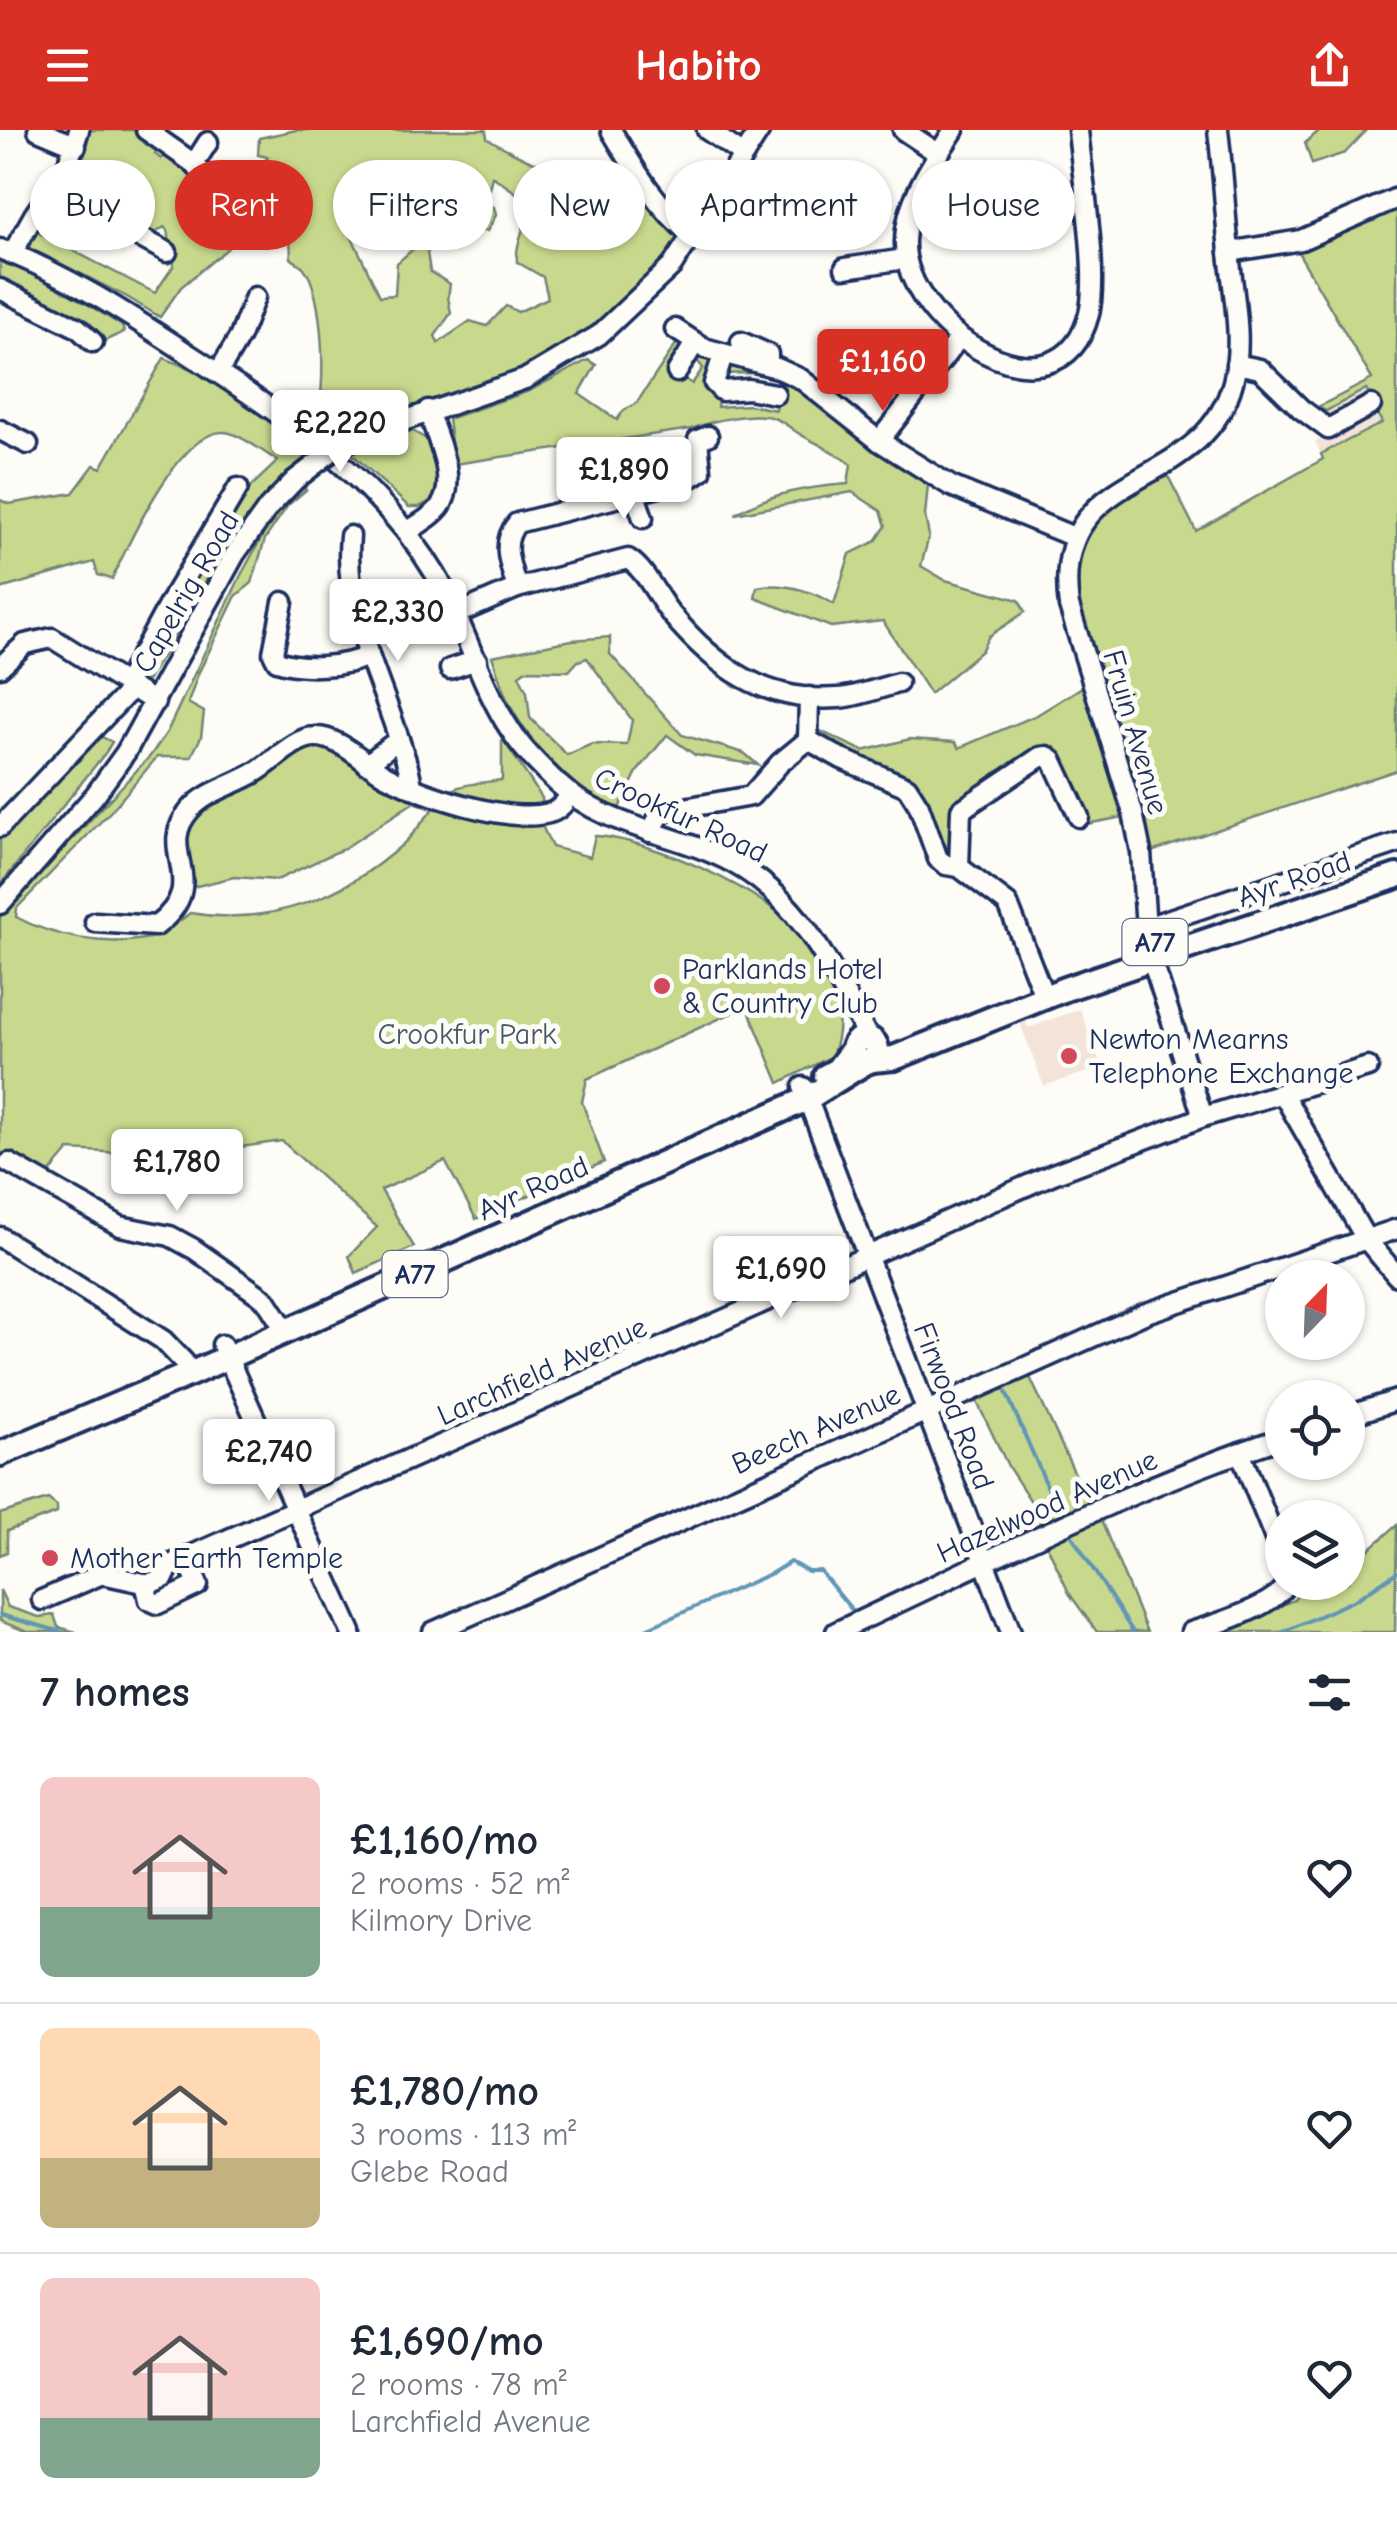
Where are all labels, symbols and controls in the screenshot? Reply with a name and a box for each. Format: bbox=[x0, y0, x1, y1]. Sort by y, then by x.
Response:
icon: menu bbox=[40, 38, 95, 93]
icon: share bbox=[1302, 38, 1357, 93]
text: Habito bbox=[635, 39, 762, 91]
chip: Buy bbox=[30, 160, 155, 250]
chip: Rent bbox=[175, 160, 313, 250]
chip: Filters bbox=[333, 160, 493, 250]
chip: New bbox=[513, 160, 645, 250]
chip: Apartment bbox=[665, 160, 892, 250]
chip: House bbox=[912, 160, 1075, 250]
pin: £1,160 bbox=[802, 329, 964, 414]
text: £1,160 bbox=[839, 343, 927, 380]
pin: £2,220 bbox=[259, 390, 421, 475]
text: £2,220 bbox=[293, 404, 387, 441]
pin: £1,890 bbox=[543, 437, 705, 522]
text: £1,890 bbox=[578, 451, 670, 488]
street label: Capelrig Road bbox=[126, 505, 247, 679]
pin: £2,330 bbox=[317, 579, 479, 664]
text: £2,330 bbox=[352, 593, 444, 630]
street label: Fruin Avenue bbox=[1095, 646, 1176, 818]
street label: Crookfur Road bbox=[589, 760, 773, 871]
street label: Ayr Road bbox=[1233, 844, 1355, 915]
road number: A77 bbox=[1122, 919, 1188, 965]
place label: Parklands Hotel & Country Club bbox=[682, 952, 883, 1021]
marker: Parklands Hotel & Country Club bbox=[651, 975, 673, 997]
park label: Crookfur Park bbox=[377, 1017, 557, 1052]
place label: Newton Mearns Telephone Exchange bbox=[1089, 1022, 1354, 1091]
marker: Newton Mearns Telephone Exchange bbox=[1058, 1045, 1080, 1067]
pin: £1,780 bbox=[96, 1129, 258, 1214]
text: £1,780 bbox=[133, 1143, 221, 1180]
street label: Ayr Road bbox=[472, 1149, 594, 1228]
pin: £1,690 bbox=[700, 1236, 862, 1321]
text: £1,690 bbox=[735, 1250, 827, 1287]
road number: A77 bbox=[382, 1251, 448, 1297]
north arrow bbox=[1265, 1260, 1365, 1360]
map controls bbox=[1265, 1260, 1365, 1600]
street label: Larchfield Avenue bbox=[432, 1310, 652, 1433]
street label: Firwood Road bbox=[906, 1318, 1001, 1495]
street label: Beech Avenue bbox=[727, 1377, 906, 1482]
button: locate bbox=[1265, 1380, 1365, 1480]
pin: £2,740 bbox=[188, 1419, 350, 1504]
text: £2,740 bbox=[225, 1433, 313, 1470]
street label: Hazelwood Avenue bbox=[932, 1442, 1163, 1571]
button: layers bbox=[1265, 1500, 1365, 1600]
place label: Mother Earth Temple bbox=[70, 1541, 343, 1576]
marker: Mother Earth Temple bbox=[39, 1547, 61, 1569]
icon: filters bbox=[1302, 1665, 1357, 1720]
text: 7 homes bbox=[40, 1668, 190, 1717]
text: £1,160/mo bbox=[350, 1816, 538, 1865]
icon: home bbox=[120, 1817, 240, 1937]
icon: heart bbox=[1302, 1850, 1357, 1905]
text: 2 rooms · 52 m² bbox=[350, 1865, 569, 1902]
text: Kilmory Drive bbox=[350, 1902, 532, 1939]
text: £1,780/mo bbox=[350, 2067, 539, 2116]
icon: home bbox=[120, 2068, 240, 2188]
icon: heart bbox=[1302, 2101, 1357, 2156]
text: 3 rooms · 113 m² bbox=[350, 2116, 576, 2153]
text: Glebe Road bbox=[350, 2153, 509, 2190]
text: £1,690/mo bbox=[350, 2317, 544, 2366]
icon: home bbox=[120, 2318, 240, 2438]
icon: heart bbox=[1302, 2351, 1357, 2406]
text: 2 rooms · 78 m² bbox=[350, 2366, 567, 2403]
text: Larchfield Avenue bbox=[350, 2403, 591, 2440]

